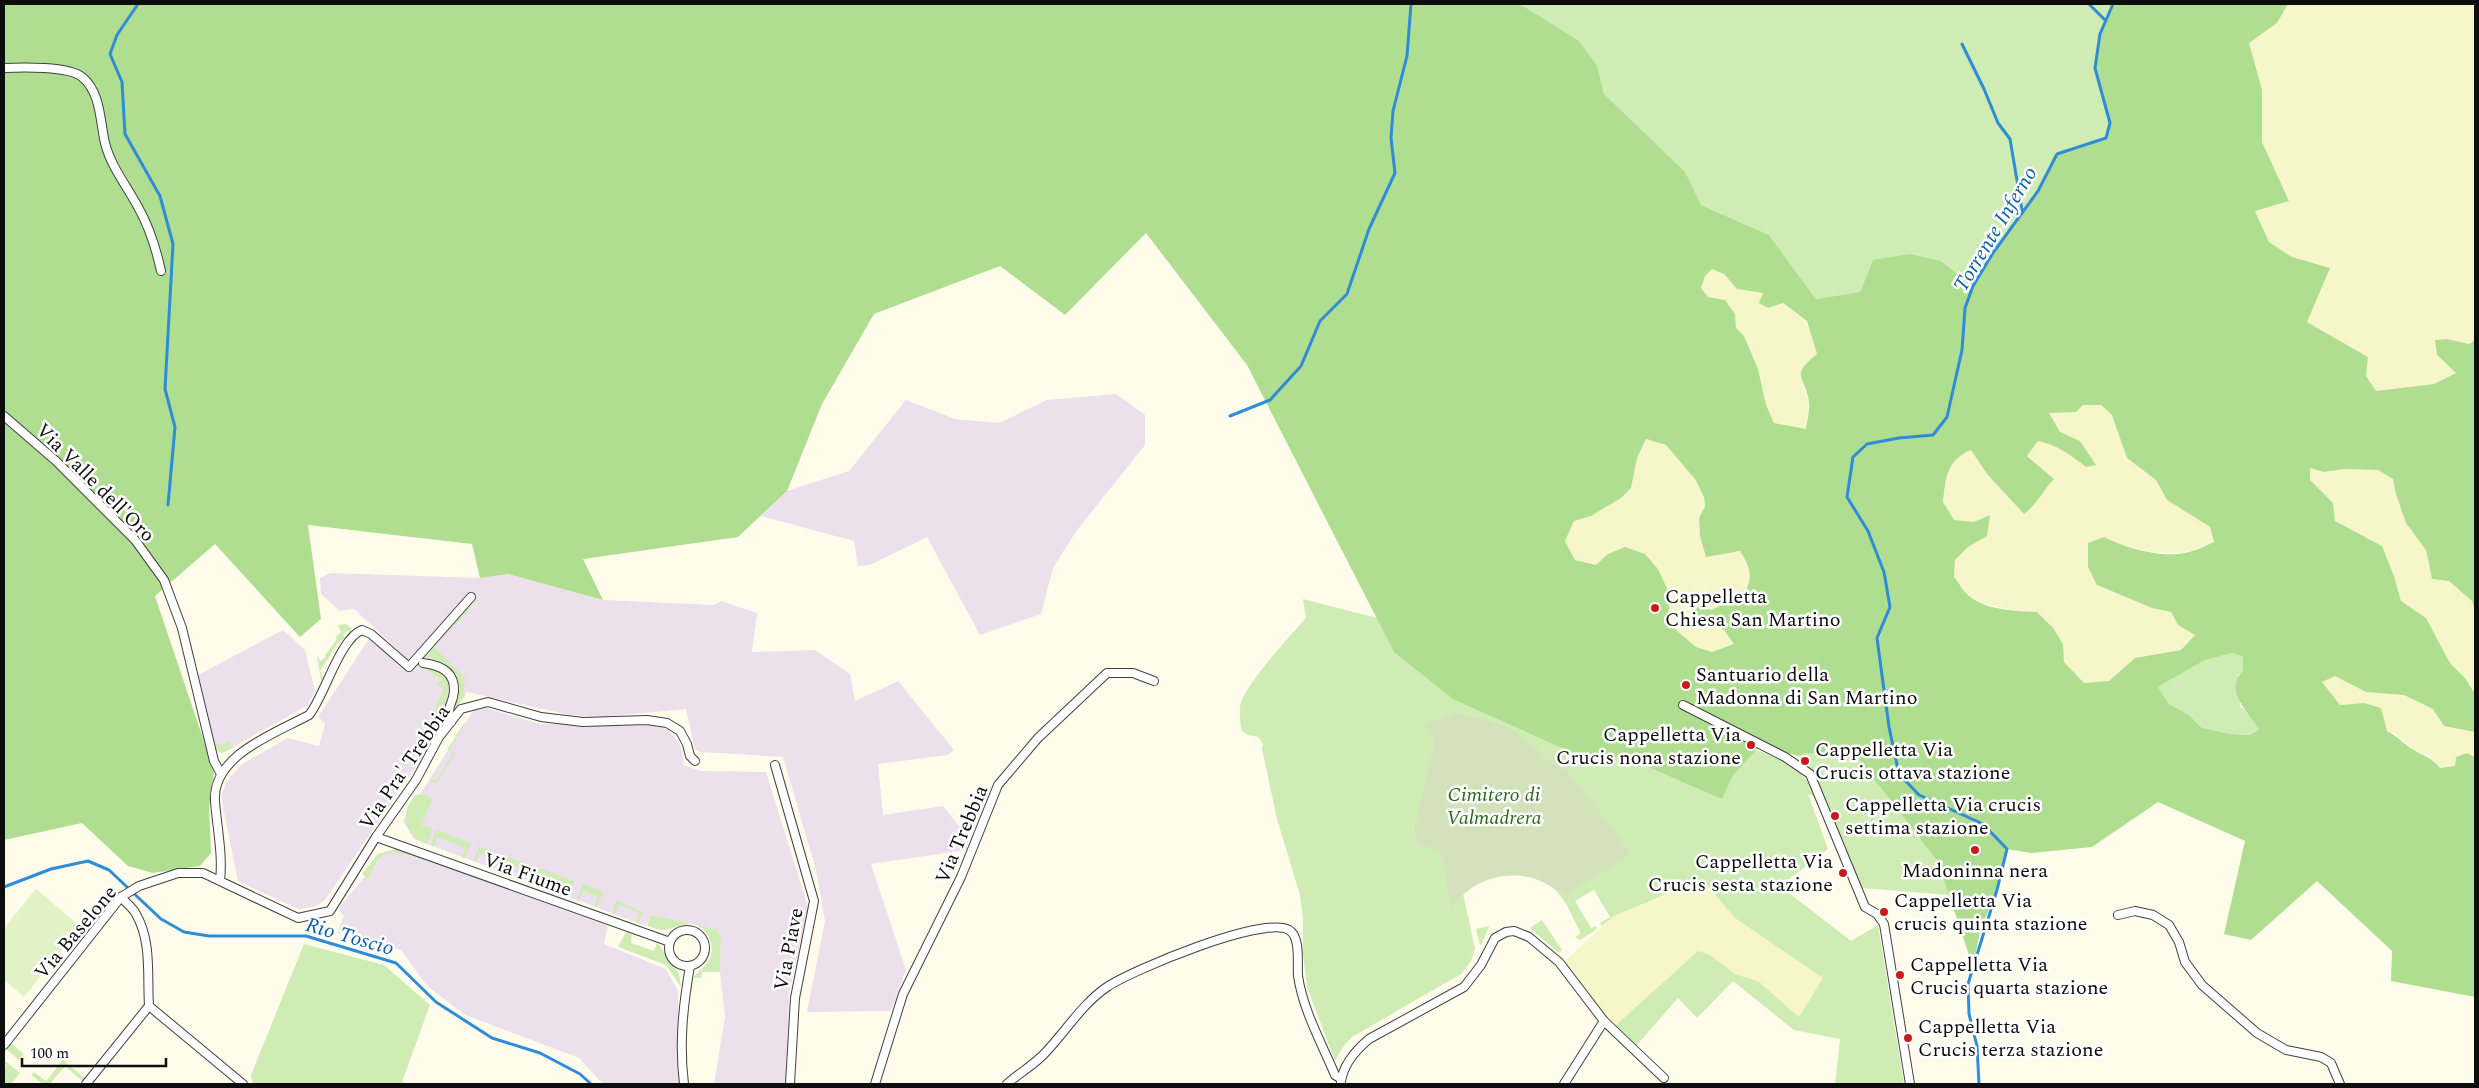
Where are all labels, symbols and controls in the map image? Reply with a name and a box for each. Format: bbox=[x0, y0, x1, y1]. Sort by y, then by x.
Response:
water label: Torrente Inferno bbox=[1946, 161, 2046, 298]
street label: Via Valle dell'Oro bbox=[29, 416, 162, 549]
place label: Cappelletta Chiesa San Martino bbox=[1665, 582, 1841, 635]
marker: Cappelletta Chiesa San Martino bbox=[1649, 602, 1661, 614]
place label: Santuario della Madonna di San Martino bbox=[1696, 660, 1917, 713]
marker: Santuario della Madonna di San Martino bbox=[1680, 679, 1692, 691]
street label: Via Pra' Trebbia bbox=[352, 699, 458, 836]
place label: Cappelletta Via Crucis nona stazione bbox=[1556, 720, 1741, 773]
place label: Cappelletta Via Crucis ottava stazione bbox=[1815, 735, 2010, 788]
marker: Cappelletta Via Crucis nona stazione bbox=[1745, 739, 1757, 751]
marker: Cappelletta Via Crucis ottava stazione bbox=[1799, 755, 1811, 767]
street label: Via Trebbia bbox=[928, 780, 996, 888]
park label: Cimitero di Valmadrera bbox=[1446, 780, 1542, 833]
place label: Cappelletta Via crucis settima stazione bbox=[1845, 790, 2041, 843]
marker: Cappelletta Via crucis settima stazione bbox=[1829, 810, 1841, 822]
marker: Madoninna nera bbox=[1969, 844, 1981, 856]
street label: Via Fiume bbox=[479, 845, 576, 905]
place label: Cappelletta Via Crucis sesta stazione bbox=[1648, 847, 1833, 900]
place label: Madoninna nera bbox=[1902, 856, 2048, 886]
marker: Cappelletta Via Crucis sesta stazione bbox=[1837, 867, 1849, 879]
street label: Via Baselone bbox=[27, 879, 124, 986]
place label: Cappelletta Via crucis quinta stazione bbox=[1894, 886, 2087, 939]
street label: Via Piave bbox=[766, 905, 812, 993]
marker: Cappelletta Via crucis quinta stazione bbox=[1878, 906, 1890, 918]
water label: Rio Toscio bbox=[302, 909, 398, 965]
place label: Cappelletta Via Crucis quarta stazione bbox=[1910, 950, 2108, 1003]
marker: Cappelletta Via Crucis quarta stazione bbox=[1894, 969, 1906, 981]
place label: Cappelletta Via Crucis terza stazione bbox=[1918, 1012, 2103, 1065]
marker: Cappelletta Via Crucis terza stazione bbox=[1902, 1032, 1914, 1044]
scale bar bbox=[22, 1036, 166, 1068]
text: 100 m bbox=[30, 1042, 69, 1065]

